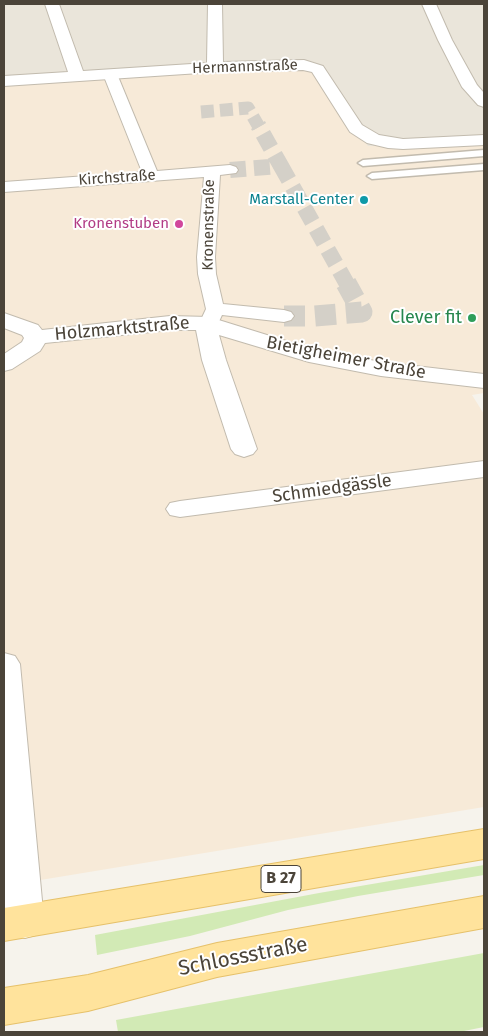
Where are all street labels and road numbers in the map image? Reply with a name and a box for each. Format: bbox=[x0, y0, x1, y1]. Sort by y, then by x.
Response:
street label: Hermannstraße bbox=[192, 56, 298, 78]
street label: Kirchstraße bbox=[78, 166, 156, 190]
street label: Kronenstraße bbox=[199, 179, 219, 271]
street label: Holzmarktstraße bbox=[54, 312, 190, 346]
street label: Bietigheimer Straße bbox=[264, 332, 428, 384]
street label: Schmiedgässle bbox=[271, 470, 393, 508]
road number: B 27 bbox=[261, 866, 301, 892]
street label: Schlossstraße bbox=[176, 932, 310, 982]

